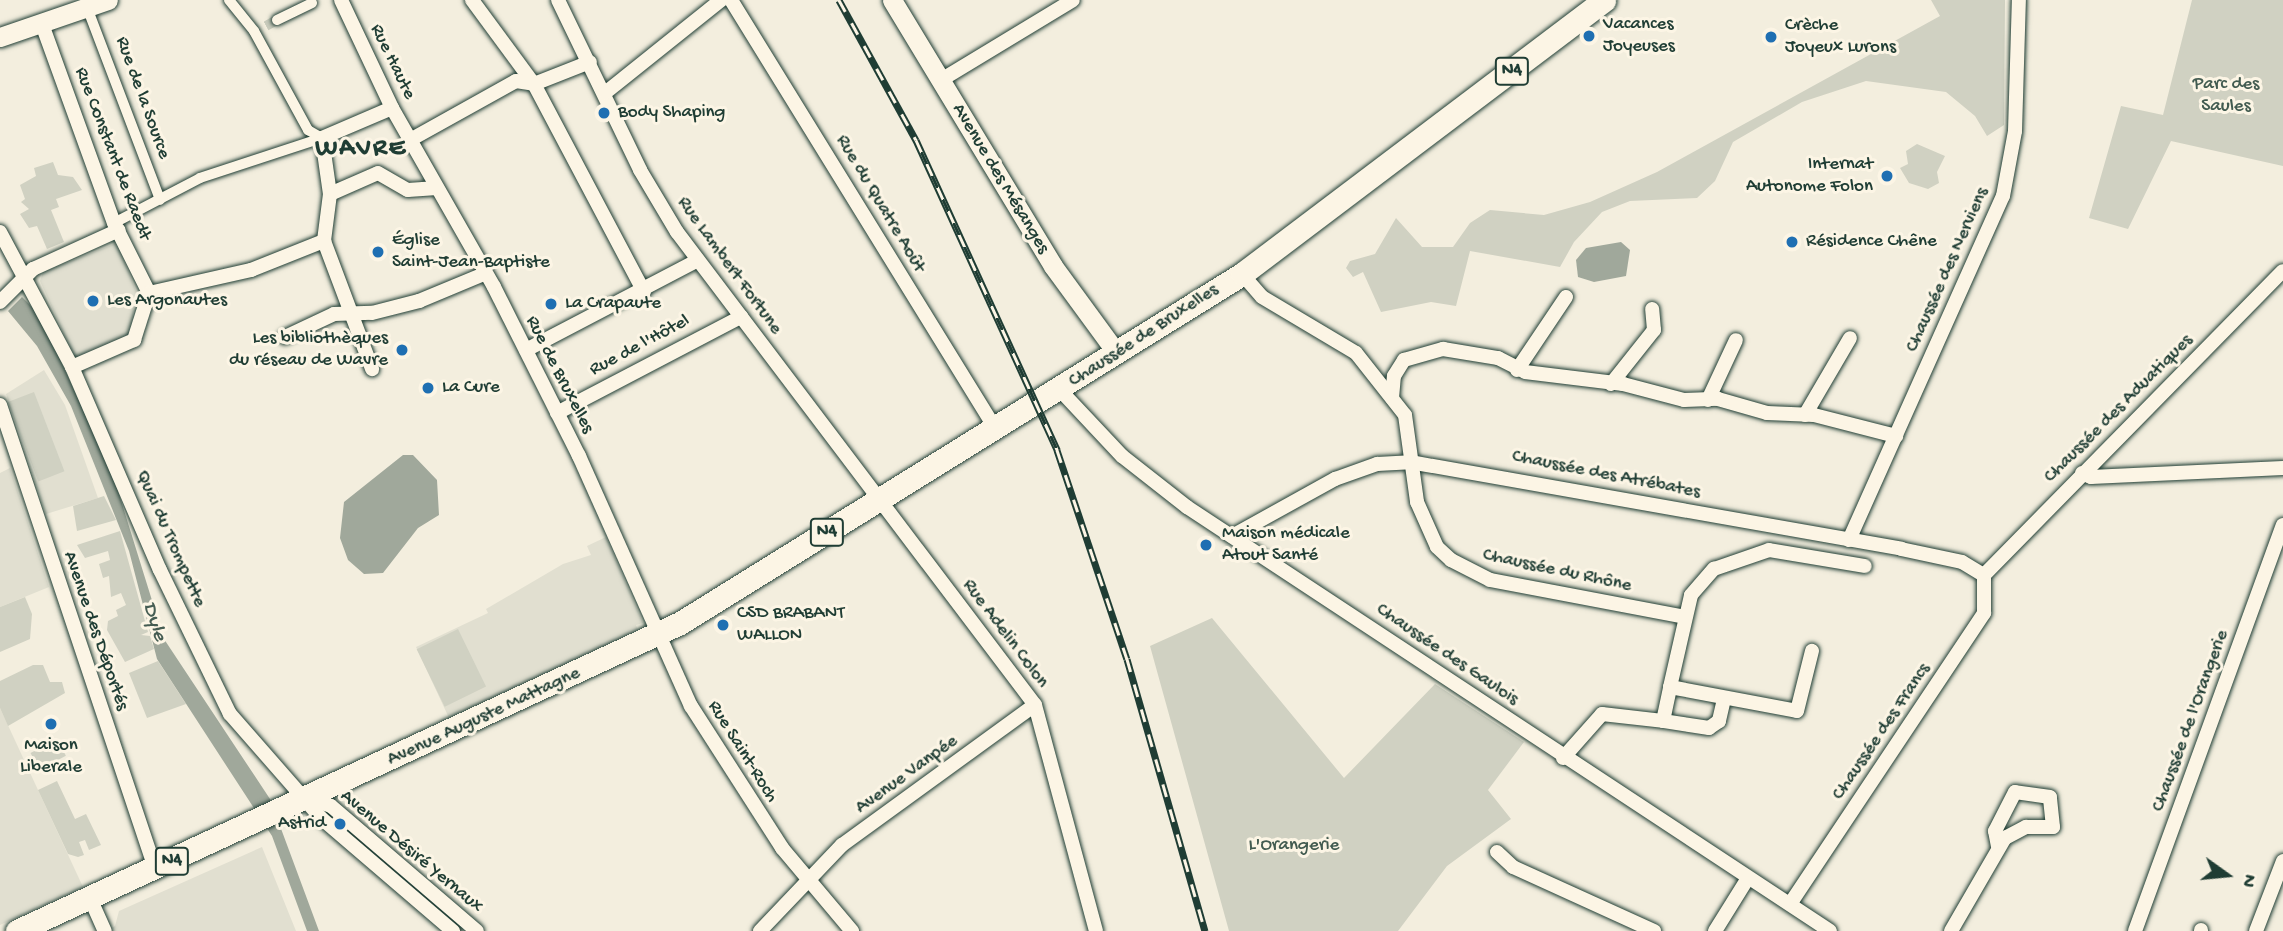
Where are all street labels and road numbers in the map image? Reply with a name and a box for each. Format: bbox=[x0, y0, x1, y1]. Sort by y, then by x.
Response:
street label: Rue Haute bbox=[364, 21, 420, 103]
street label: Rue de la Source bbox=[109, 34, 175, 162]
road number: N4 bbox=[1494, 56, 1530, 86]
street label: Rue Constant de Raedt bbox=[68, 64, 156, 244]
street label: Avenue des Mésanges bbox=[946, 100, 1054, 258]
street label: Rue du Quatre Août bbox=[830, 131, 930, 277]
street label: Chaussée des Nerviens bbox=[1901, 184, 1995, 356]
street label: Rue Lambert Fortune bbox=[671, 193, 787, 339]
street label: Chaussée de Bruxelles bbox=[1065, 279, 1223, 393]
street label: Rue de l'Hôtel bbox=[586, 310, 694, 382]
street label: Rue de Bruxelles bbox=[520, 312, 598, 438]
street label: Chaussée des Aduatiques bbox=[2040, 330, 2198, 488]
street label: Chaussée des Atrébates bbox=[1510, 446, 1702, 504]
street label: Quai du Trompette bbox=[130, 467, 210, 611]
road number: N4 bbox=[810, 518, 844, 546]
street label: Chaussée du Rhône bbox=[1481, 544, 1633, 598]
street label: Avenue des Déportés bbox=[57, 548, 133, 714]
street label: Rue Adelin Colon bbox=[957, 575, 1053, 693]
street label: Chaussée des Gaulois bbox=[1371, 599, 1523, 711]
street label: Chaussée de l'Orangerie bbox=[2148, 627, 2234, 815]
street label: Chaussée des Francs bbox=[1828, 659, 1936, 805]
street label: Avenue Auguste Mattagne bbox=[384, 662, 584, 772]
street label: Rue Saint-Roch bbox=[702, 697, 782, 807]
street label: Avenue Vanpée bbox=[851, 730, 963, 820]
street label: Avenue Désiré Yernaux bbox=[335, 785, 487, 919]
road number: N4 bbox=[154, 846, 190, 876]

